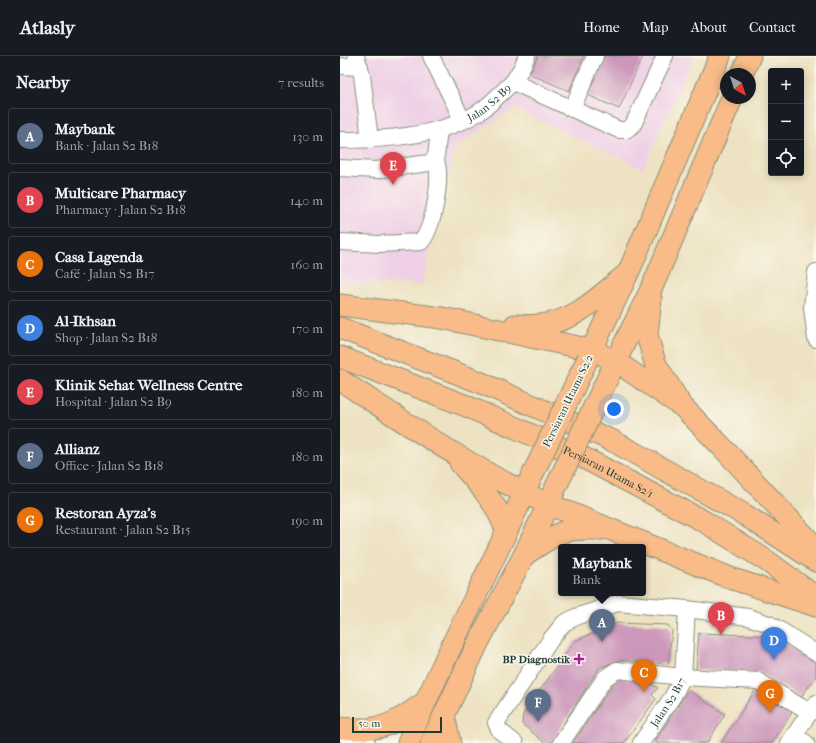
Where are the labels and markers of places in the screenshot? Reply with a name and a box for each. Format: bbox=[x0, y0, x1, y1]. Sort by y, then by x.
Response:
pin: E bbox=[380, 152, 406, 185]
pin: B bbox=[708, 602, 734, 635]
pin: A bbox=[589, 609, 615, 642]
pin: D bbox=[761, 627, 787, 660]
place label: BP Diagnostik bbox=[502, 653, 570, 666]
marker: BP Diagnostik bbox=[573, 653, 585, 665]
pin: C bbox=[631, 659, 657, 692]
pin: G bbox=[757, 680, 783, 713]
pin: F bbox=[525, 689, 551, 722]

